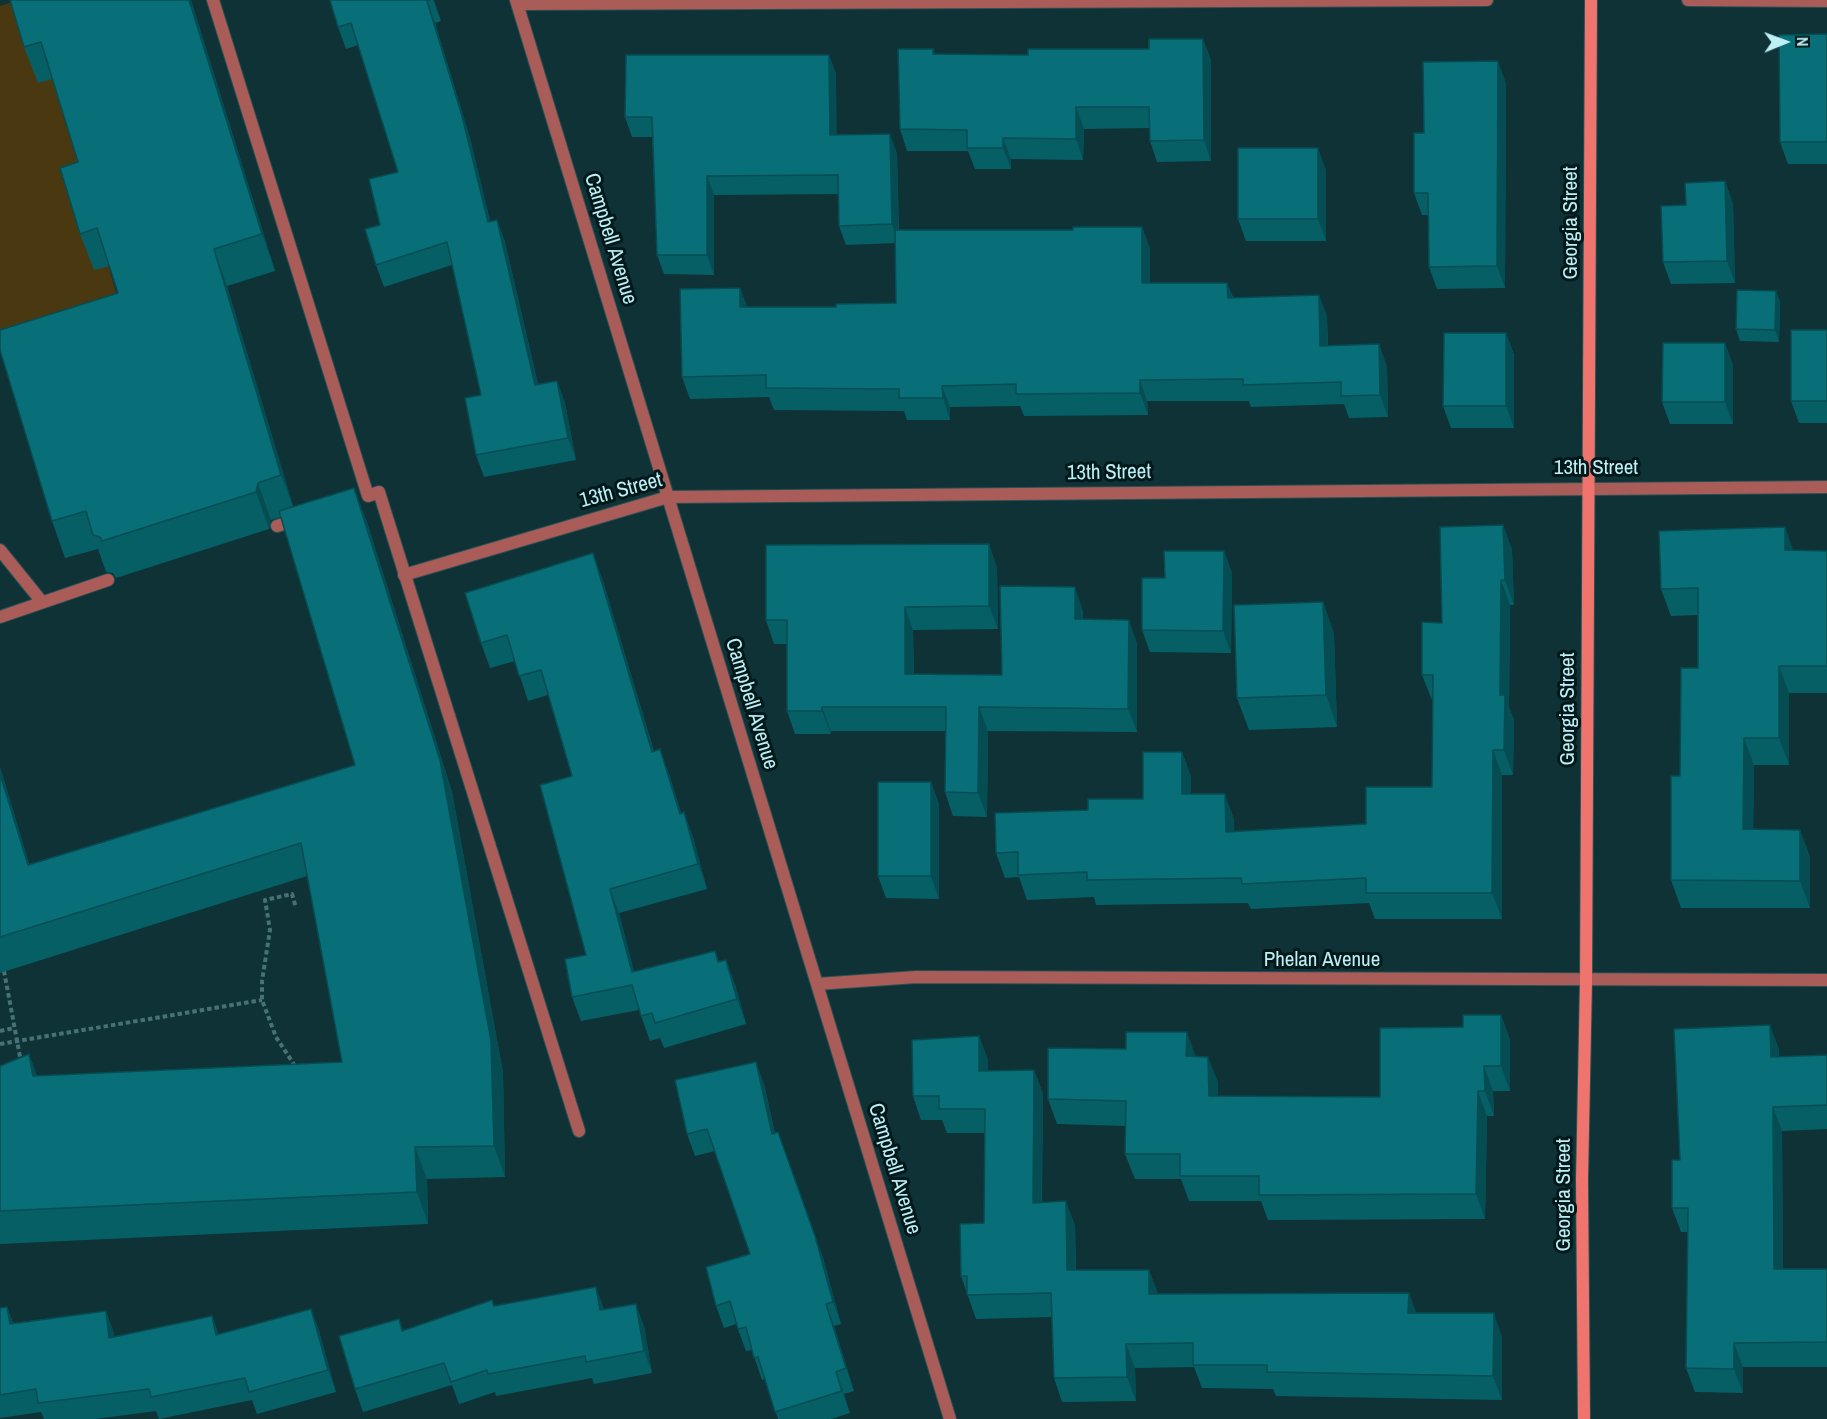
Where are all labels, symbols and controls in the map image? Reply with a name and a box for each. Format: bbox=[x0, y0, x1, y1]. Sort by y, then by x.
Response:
north arrow bbox=[1755, 12, 1815, 72]
text: N bbox=[1792, 37, 1814, 47]
street label: Georgia Street bbox=[1558, 167, 1584, 279]
street label: Campbell Avenue bbox=[578, 170, 642, 308]
street label: 13th Street bbox=[1554, 455, 1638, 481]
street label: 13th Street bbox=[1067, 460, 1151, 486]
street label: 13th Street bbox=[577, 468, 665, 514]
street label: Campbell Avenue bbox=[719, 635, 783, 773]
street label: Georgia Street bbox=[1555, 653, 1581, 765]
street label: Phelan Avenue bbox=[1264, 947, 1380, 973]
street label: Campbell Avenue bbox=[862, 1100, 926, 1238]
street label: Georgia Street bbox=[1551, 1139, 1577, 1251]

